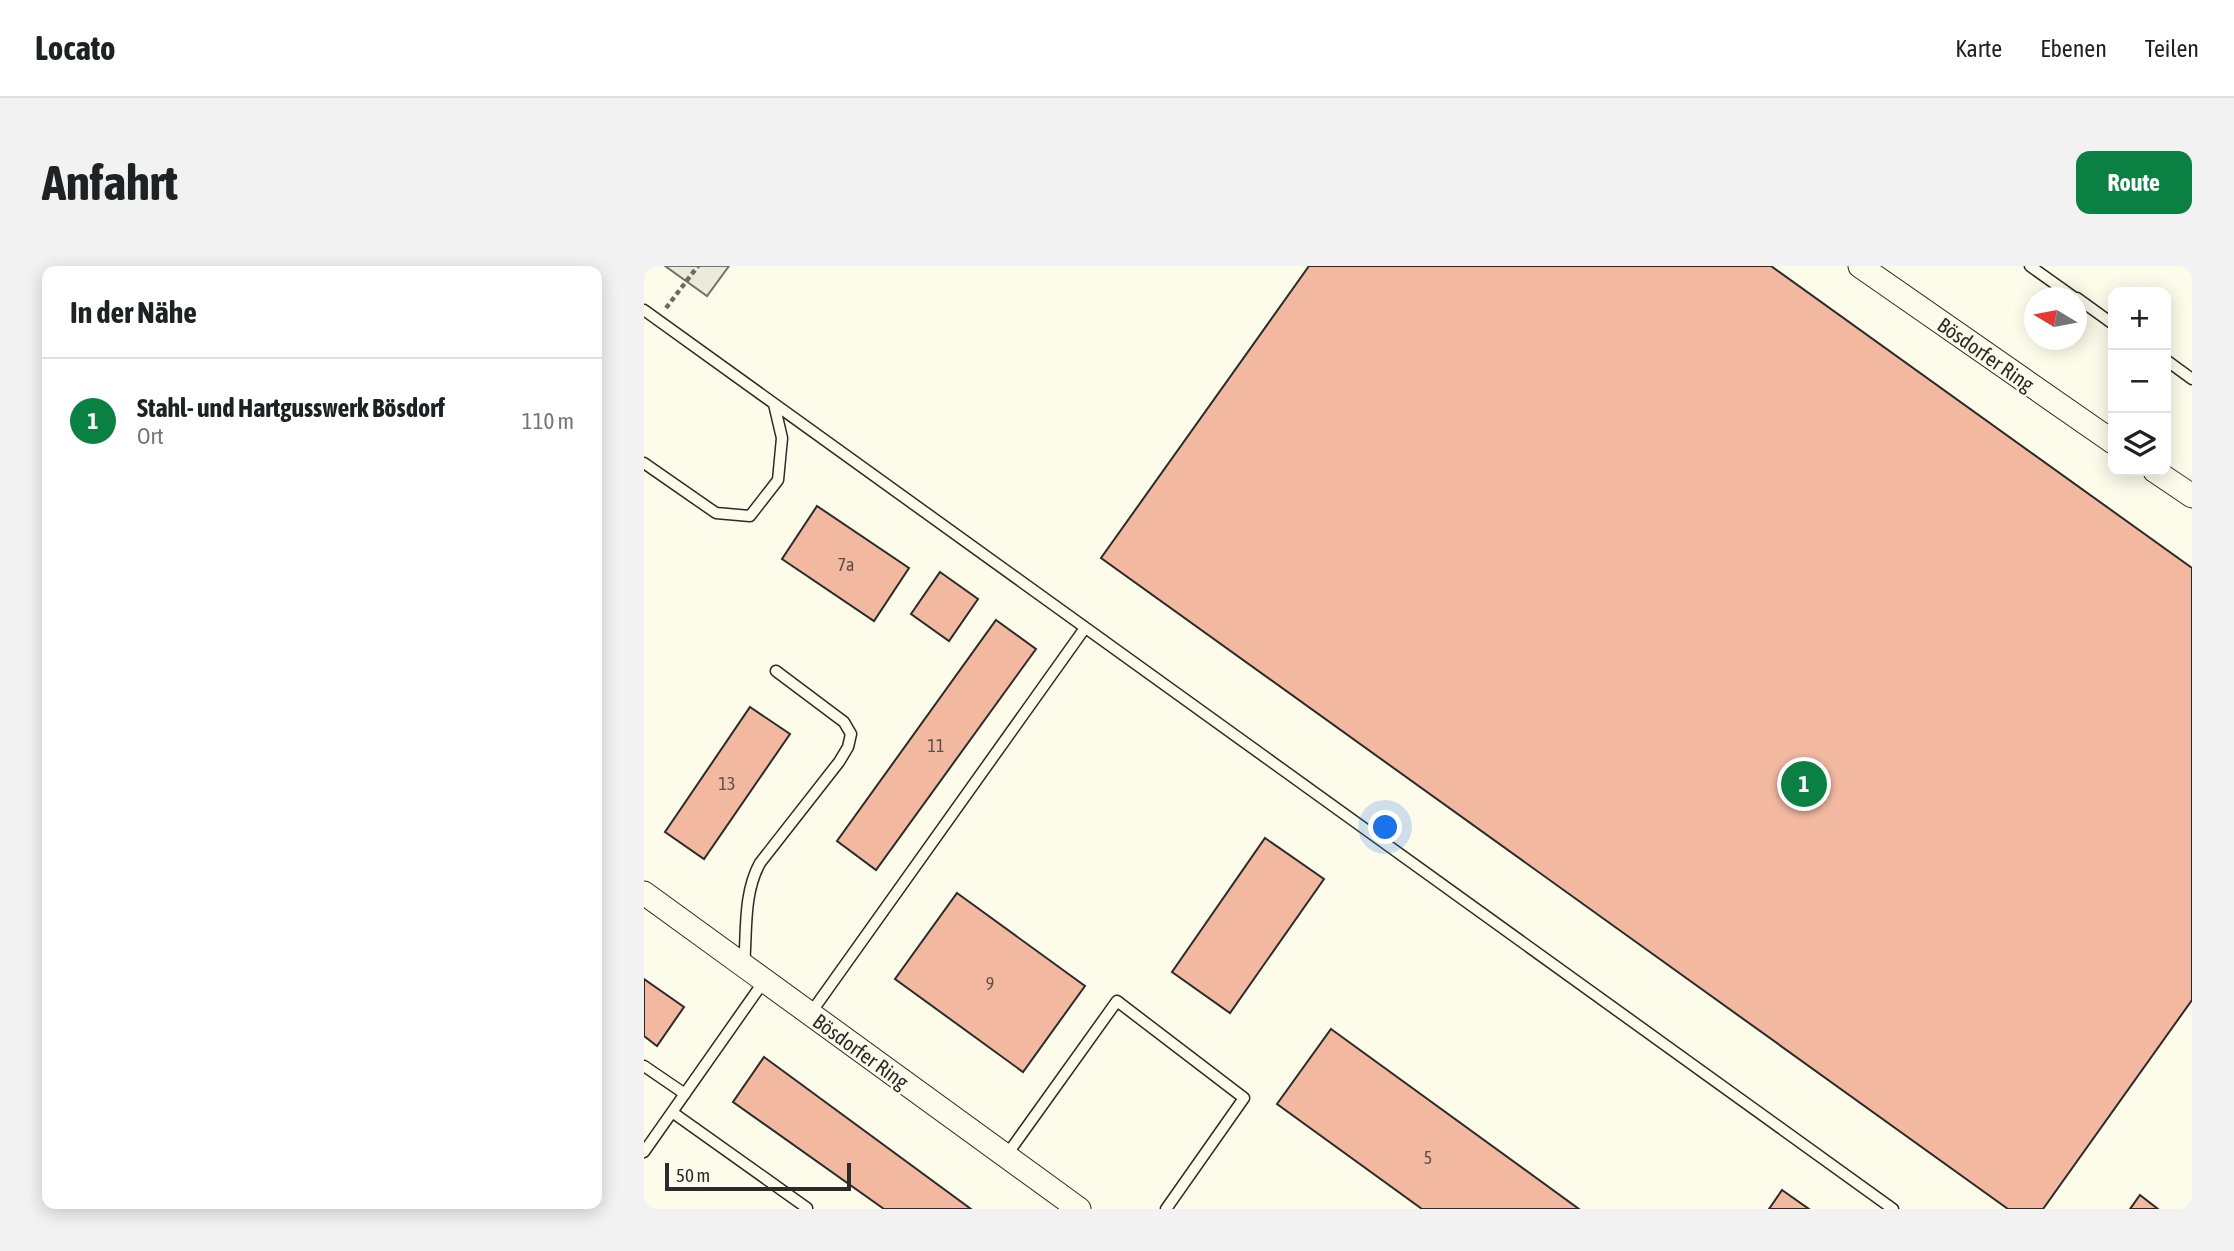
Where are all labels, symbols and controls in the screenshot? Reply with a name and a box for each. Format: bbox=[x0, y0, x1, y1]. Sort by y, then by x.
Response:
text: Locato bbox=[35, 29, 116, 67]
text: Karte bbox=[1955, 35, 2002, 62]
text: Ebenen bbox=[2040, 35, 2107, 62]
text: Teilen bbox=[2145, 35, 2199, 62]
button: Route bbox=[2076, 151, 2192, 214]
text: Anfahrt bbox=[42, 154, 178, 210]
north arrow bbox=[2024, 287, 2087, 350]
map controls bbox=[2108, 287, 2171, 476]
button: + bbox=[2108, 287, 2171, 350]
text: In der Nähe bbox=[70, 295, 197, 329]
street label: Bösdorfer Ring bbox=[1933, 312, 2039, 396]
button: − bbox=[2108, 350, 2171, 413]
text: Stahl- und Hartgusswerk Bösdorf bbox=[137, 393, 445, 423]
text: 1 bbox=[88, 408, 98, 434]
text: 110 m bbox=[522, 408, 574, 434]
button: layers bbox=[2108, 413, 2171, 476]
text: Ort bbox=[137, 423, 164, 449]
house number: 7a bbox=[838, 554, 854, 575]
house number: 11 bbox=[928, 735, 944, 756]
pin: 1 bbox=[1781, 758, 1827, 810]
house number: 13 bbox=[719, 773, 735, 794]
your location bbox=[1368, 810, 1402, 844]
house number: 9 bbox=[986, 973, 994, 994]
street label: Bösdorfer Ring bbox=[809, 1008, 913, 1094]
house number: 5 bbox=[1424, 1147, 1432, 1168]
scale bar bbox=[665, 1160, 850, 1192]
text: 50 m bbox=[676, 1164, 710, 1186]

